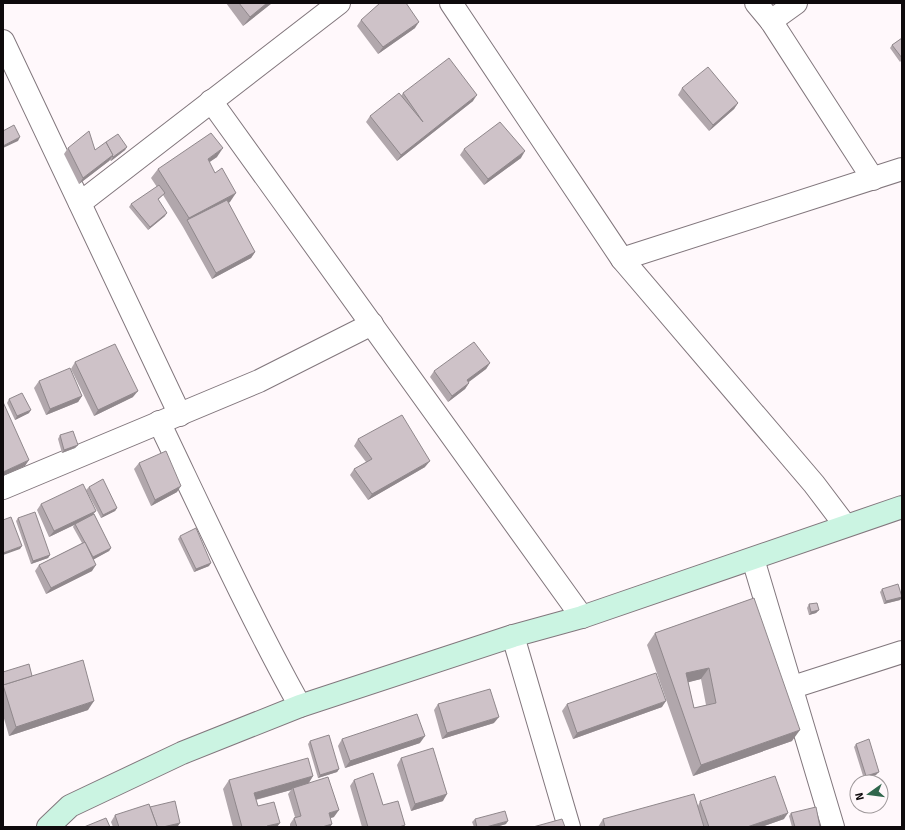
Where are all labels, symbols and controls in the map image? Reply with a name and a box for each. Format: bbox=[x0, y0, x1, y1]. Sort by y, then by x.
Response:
north arrow bbox=[849, 774, 889, 814]
text: N bbox=[853, 791, 867, 802]

